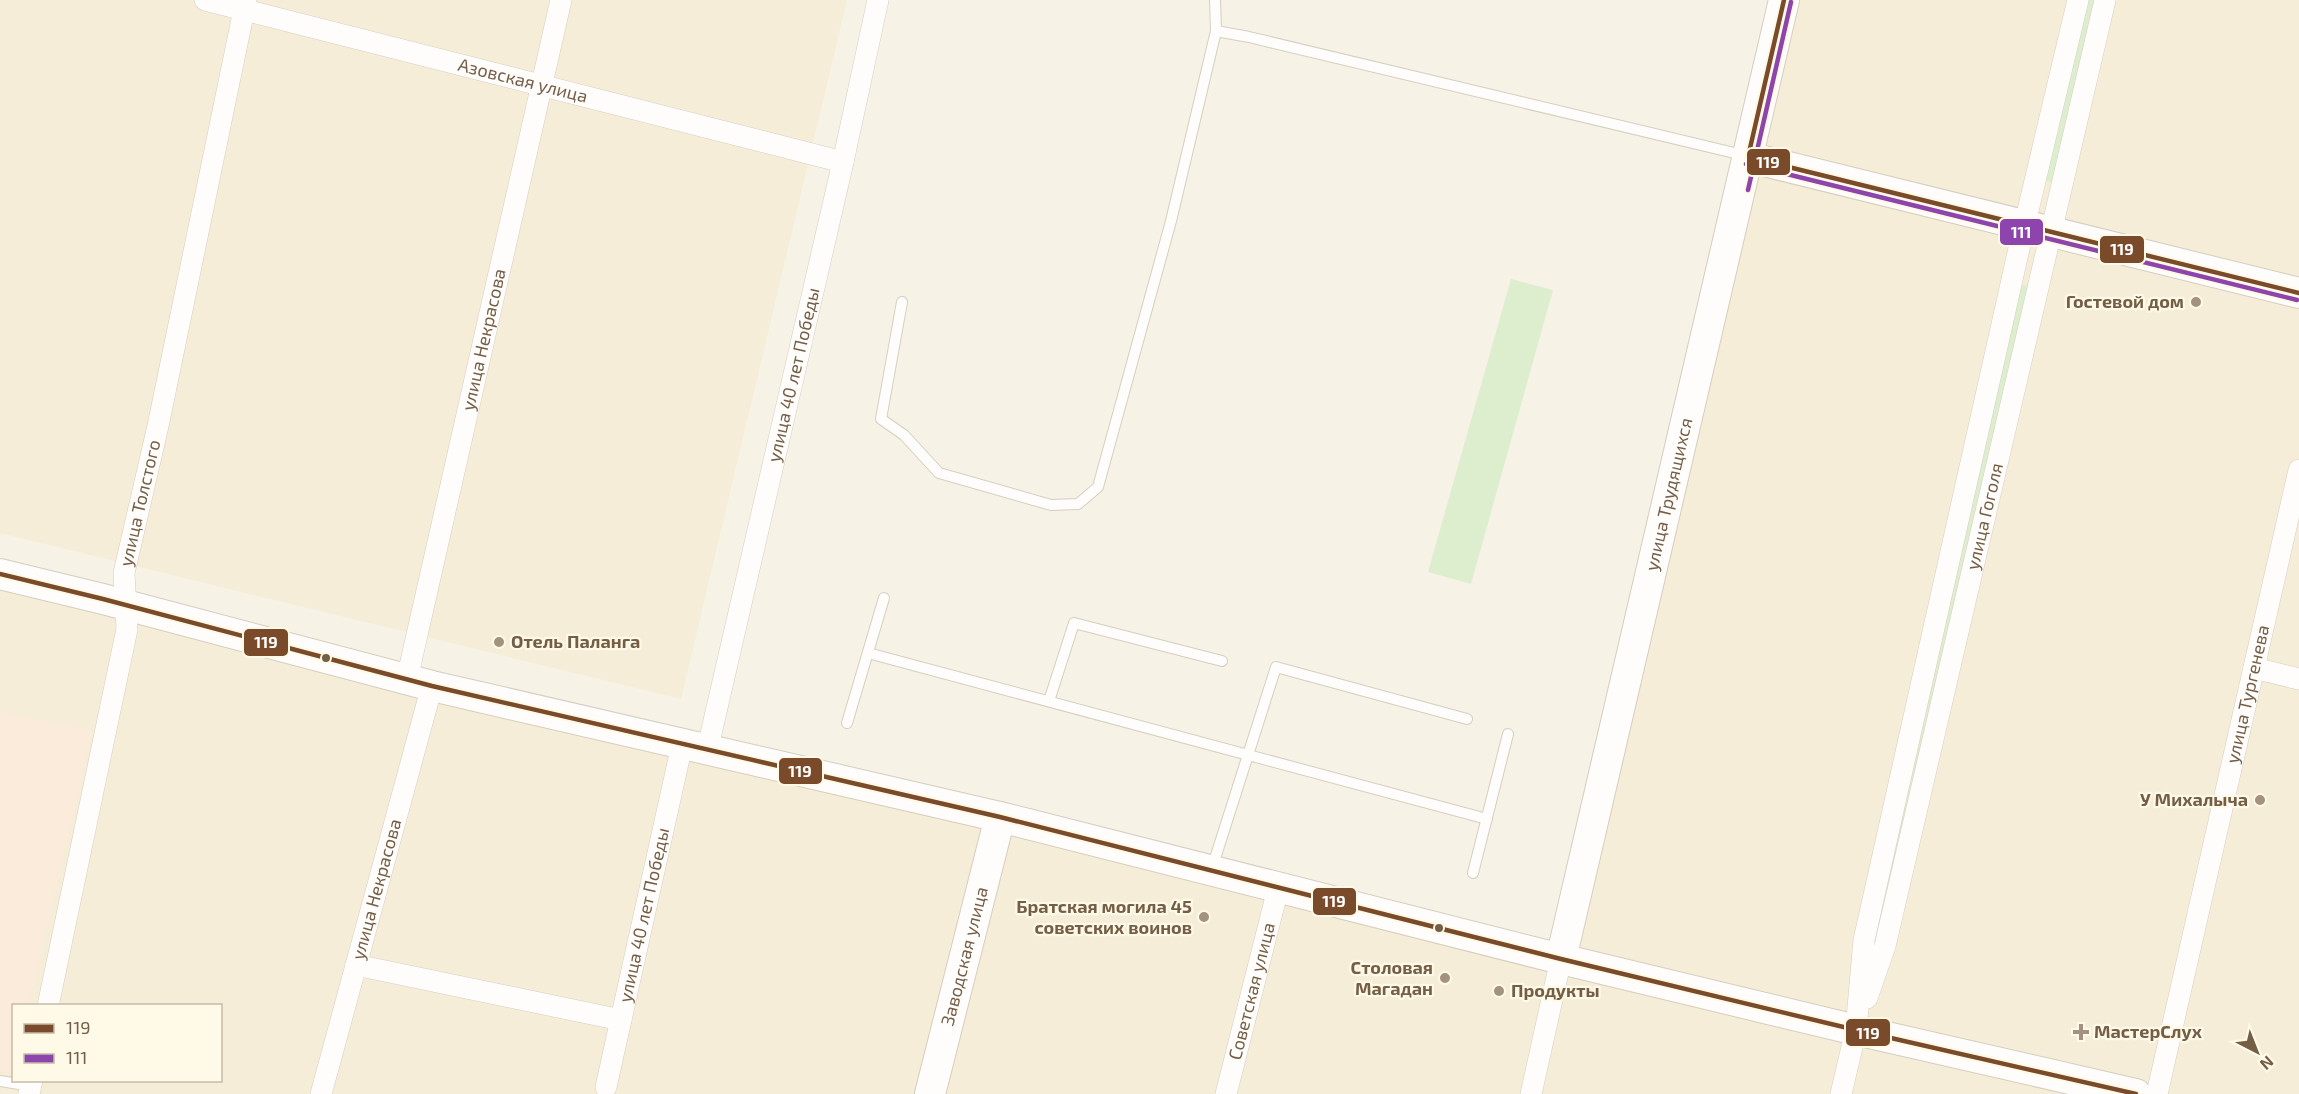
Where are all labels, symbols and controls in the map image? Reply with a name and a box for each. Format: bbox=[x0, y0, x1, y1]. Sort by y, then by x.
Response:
street label: Азовская улица bbox=[456, 53, 590, 107]
line badge: 119 bbox=[1746, 148, 1791, 176]
text: 119 bbox=[1756, 152, 1780, 171]
line badge: 111 bbox=[1999, 218, 2044, 246]
text: 111 bbox=[2011, 222, 2031, 241]
line badge: 119 bbox=[2099, 235, 2145, 264]
text: 119 bbox=[2110, 239, 2134, 258]
street label: улица Некрасова bbox=[456, 266, 510, 413]
street label: улица 40 лет Победы bbox=[762, 285, 824, 464]
place label: Гостевой дом bbox=[2066, 290, 2184, 312]
marker: Гостевой дом bbox=[2189, 295, 2203, 309]
street label: улица Трудящихся bbox=[1640, 415, 1696, 573]
street label: улица Толстого bbox=[114, 437, 164, 568]
street label: улица Гоголя bbox=[1961, 461, 2007, 572]
street label: улица Тургенева bbox=[2221, 623, 2273, 765]
line badge: 119 bbox=[243, 628, 289, 657]
place label: Отель Паланга bbox=[511, 630, 640, 652]
text: 119 bbox=[254, 632, 278, 651]
marker: Отель Паланга bbox=[492, 635, 506, 649]
unlabelled marker bbox=[320, 652, 332, 664]
line badge: 119 bbox=[778, 757, 823, 785]
text: 119 bbox=[788, 761, 812, 780]
place label: У Михалыча bbox=[2140, 788, 2248, 810]
marker: У Михалыча bbox=[2253, 793, 2267, 807]
street label: улица Некрасова bbox=[346, 816, 405, 962]
street label: улица 40 лет Победы bbox=[613, 825, 673, 1004]
street label: Заводская улица bbox=[936, 884, 992, 1028]
line badge: 119 bbox=[1312, 887, 1357, 916]
text: 119 bbox=[1322, 891, 1346, 910]
place label: Братская могила 45 советских воинов bbox=[1016, 895, 1192, 938]
marker: Братская могила 45 советских воинов bbox=[1197, 910, 1211, 924]
street label: Советская улица bbox=[1223, 920, 1279, 1062]
unlabelled marker bbox=[1433, 922, 1445, 934]
place label: Столовая Магадан bbox=[1351, 956, 1433, 999]
marker: Столовая Магадан bbox=[1438, 971, 1452, 985]
place label: Продукты bbox=[1511, 979, 1600, 1001]
marker: Продукты bbox=[1492, 984, 1506, 998]
legend bbox=[12, 1004, 222, 1082]
text: 119 bbox=[66, 1016, 91, 1038]
line badge: 119 bbox=[1845, 1018, 1891, 1047]
place label: МастерСлух bbox=[2094, 1020, 2203, 1042]
north arrow bbox=[2227, 1022, 2287, 1082]
text: 119 bbox=[1856, 1023, 1880, 1042]
marker: МастерСлух bbox=[2072, 1023, 2090, 1041]
text: 111 bbox=[66, 1046, 88, 1068]
text: N bbox=[2257, 1053, 2278, 1074]

